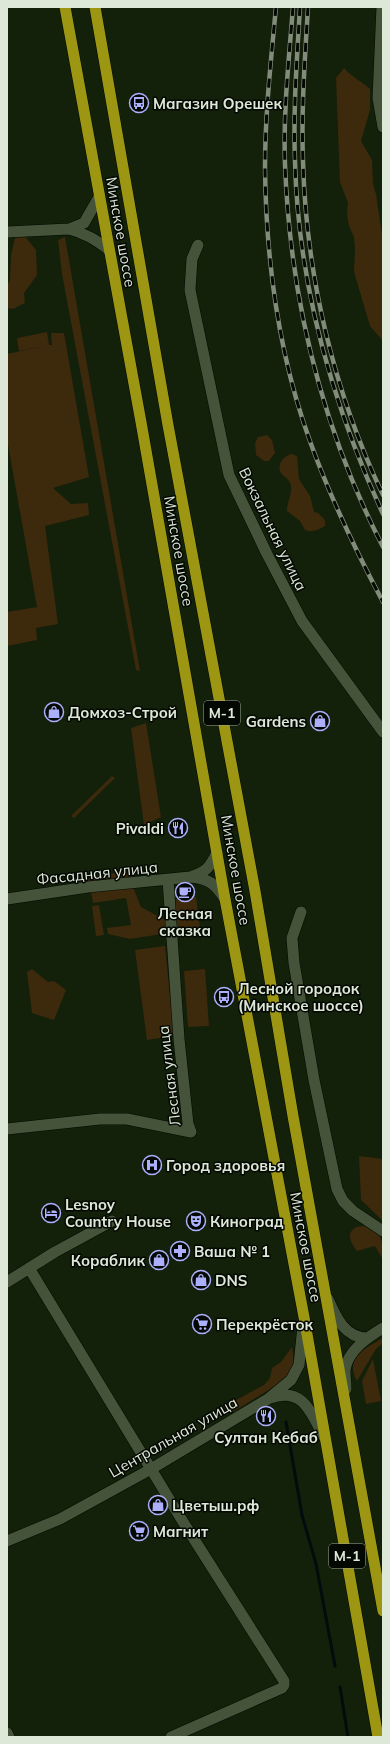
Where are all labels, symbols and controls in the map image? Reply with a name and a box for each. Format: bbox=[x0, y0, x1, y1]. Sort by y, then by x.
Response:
bus stop icon: Магазин Орешек bbox=[128, 92, 150, 114]
place label: Магазин Орешек bbox=[153, 94, 283, 113]
street label: Минское шоссе bbox=[102, 175, 140, 289]
street label: Вокзальная улица bbox=[235, 464, 311, 594]
street label: Минское шоссе bbox=[160, 494, 198, 608]
shop icon: Домхоз-Строй bbox=[43, 701, 65, 723]
road number: М-1 bbox=[204, 701, 240, 725]
place label: Домхоз-Строй bbox=[68, 703, 177, 722]
shop icon: Gardens bbox=[309, 710, 331, 732]
place label: Gardens bbox=[246, 712, 306, 731]
street label: Минское шоссе bbox=[217, 813, 255, 927]
restaurant icon: Pivaldi bbox=[167, 817, 189, 839]
place label: Pivaldi bbox=[116, 819, 164, 838]
street label: Фасадная улица bbox=[35, 857, 159, 889]
cafe icon: Лесная сказка bbox=[174, 881, 196, 903]
place label: Лесная сказка bbox=[157, 904, 213, 940]
place label: Лесной городок (Минское шоссе) bbox=[238, 979, 364, 1015]
bus stop icon: Лесной городок (Минское шоссе) bbox=[213, 986, 235, 1008]
street label: Лесная улица bbox=[153, 1025, 185, 1127]
hospital icon: Город здоровья bbox=[141, 1154, 163, 1176]
place label: Город здоровья bbox=[166, 1156, 285, 1175]
street label: Минское шоссе bbox=[286, 1190, 326, 1304]
place label: Lesnoy Country House bbox=[65, 1195, 171, 1231]
hotel icon: Lesnoy Country House bbox=[40, 1202, 62, 1224]
theatre icon: Киноград bbox=[185, 1210, 207, 1232]
place label: Киноград bbox=[210, 1212, 284, 1231]
pharmacy icon: Ваша № 1 bbox=[169, 1240, 191, 1262]
place label: Ваша № 1 bbox=[194, 1242, 270, 1261]
shop icon: Кораблик bbox=[148, 1249, 170, 1271]
place label: Кораблик bbox=[71, 1251, 145, 1270]
shop icon: DNS bbox=[190, 1269, 212, 1291]
place label: DNS bbox=[215, 1271, 248, 1290]
supermarket icon: Перекрёсток bbox=[191, 1313, 213, 1335]
place label: Перекрёсток bbox=[216, 1315, 313, 1334]
street label: Центральная улица bbox=[105, 1392, 241, 1482]
restaurant icon: Султан Кебаб bbox=[255, 1405, 277, 1427]
place label: Султан Кебаб bbox=[214, 1428, 318, 1447]
shop icon: Цветыш.рф bbox=[147, 1494, 169, 1516]
place label: Цветыш.рф bbox=[172, 1496, 259, 1515]
supermarket icon: Магнит bbox=[128, 1520, 150, 1542]
place label: Магнит bbox=[153, 1522, 209, 1541]
road number: М-1 bbox=[329, 1544, 365, 1568]

